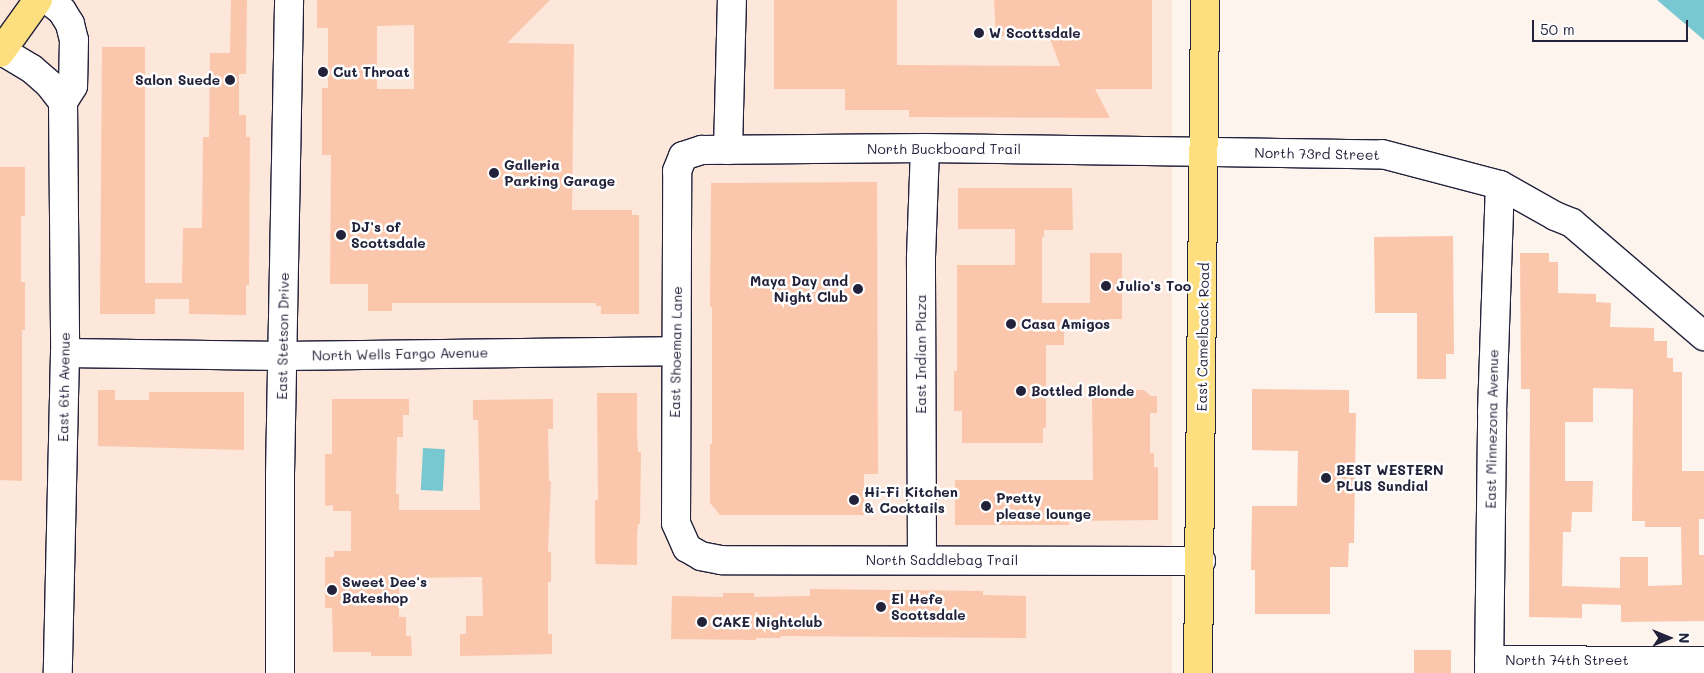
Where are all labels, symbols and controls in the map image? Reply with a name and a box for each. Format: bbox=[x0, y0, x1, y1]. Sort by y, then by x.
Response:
scale bar bbox=[1534, 10, 1690, 42]
text: 50 m bbox=[1540, 19, 1575, 39]
place label: W Scottsdale bbox=[989, 25, 1081, 41]
marker: W Scottsdale bbox=[973, 27, 985, 39]
place label: Cut Throat bbox=[333, 64, 410, 80]
marker: Cut Throat bbox=[317, 66, 329, 78]
place label: Salon Suede bbox=[135, 72, 220, 88]
marker: Salon Suede bbox=[224, 74, 236, 86]
street label: North Buckboard Trail bbox=[867, 141, 1021, 157]
street label: North 73rd Street bbox=[1254, 145, 1380, 163]
place label: Galleria Parking Garage bbox=[504, 157, 615, 190]
marker: Galleria Parking Garage bbox=[488, 167, 500, 179]
place label: DJ's of Scottsdale bbox=[351, 219, 426, 252]
marker: DJ's of Scottsdale bbox=[335, 229, 347, 241]
street label: East Camelback Road bbox=[1193, 262, 1213, 412]
street label: East Stetson Drive bbox=[273, 272, 293, 400]
place label: Maya Day and Night Club bbox=[750, 273, 848, 306]
place label: Julio's Too bbox=[1116, 278, 1191, 294]
marker: Julio's Too bbox=[1100, 280, 1112, 292]
marker: Maya Day and Night Club bbox=[852, 283, 864, 295]
street label: East Shoeman Lane bbox=[666, 286, 686, 418]
street label: East Indian Plaza bbox=[913, 294, 929, 414]
place label: Casa Amigos bbox=[1021, 316, 1110, 332]
marker: Casa Amigos bbox=[1005, 318, 1017, 330]
street label: East 6th Avenue bbox=[55, 332, 73, 442]
street label: North Wells Fargo Avenue bbox=[312, 344, 488, 364]
street label: East Minnezona Avenue bbox=[1482, 349, 1502, 509]
place label: Bottled Blonde bbox=[1031, 383, 1134, 399]
marker: Bottled Blonde bbox=[1015, 385, 1027, 397]
place label: BEST WESTERN PLUS Sundial bbox=[1336, 462, 1444, 494]
marker: BEST WESTERN PLUS Sundial bbox=[1320, 472, 1332, 484]
place label: Hi-Fi Kitchen & Cocktails bbox=[864, 484, 958, 516]
place label: Pretty please lounge bbox=[996, 490, 1091, 522]
marker: Hi-Fi Kitchen & Cocktails bbox=[848, 494, 860, 506]
marker: Pretty please lounge bbox=[980, 500, 992, 512]
street label: North Saddlebag Trail bbox=[866, 552, 1018, 568]
place label: Sweet Dee's Bakeshop bbox=[342, 574, 427, 606]
marker: Sweet Dee's Bakeshop bbox=[326, 584, 338, 596]
place label: El Hefe Scottsdale bbox=[891, 591, 966, 624]
marker: El Hefe Scottsdale bbox=[875, 601, 887, 613]
north arrow bbox=[1644, 613, 1694, 663]
place label: CAKE Nightclub bbox=[712, 614, 822, 630]
marker: CAKE Nightclub bbox=[696, 616, 708, 628]
text: N bbox=[1675, 633, 1694, 643]
street label: North 74th Street bbox=[1505, 652, 1629, 668]

